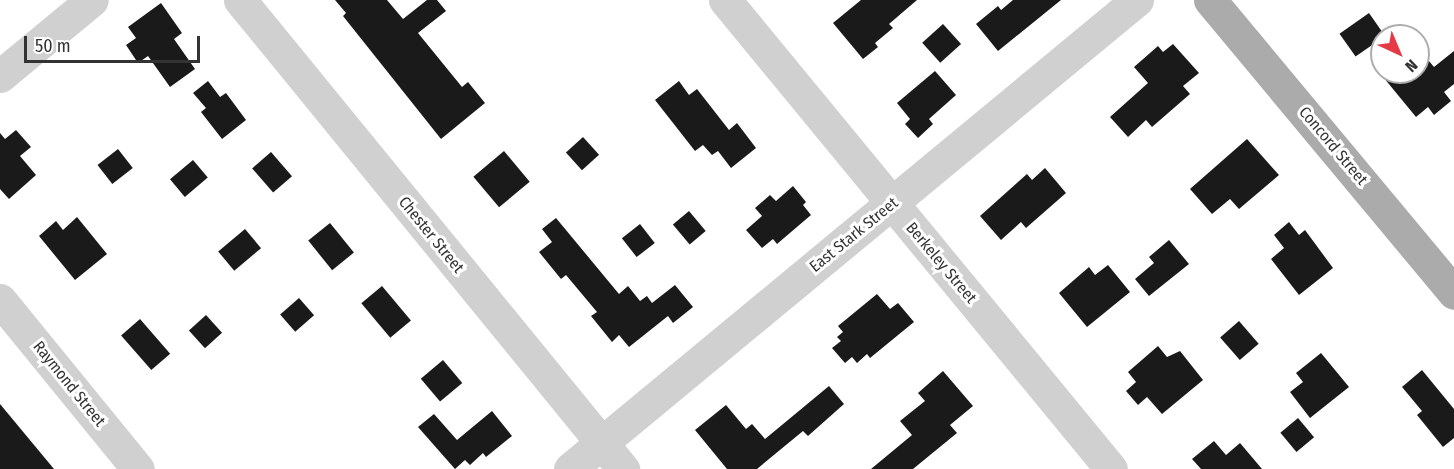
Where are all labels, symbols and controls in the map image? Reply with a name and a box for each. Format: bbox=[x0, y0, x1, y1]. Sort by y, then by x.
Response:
scale bar bbox=[27, 24, 202, 62]
north arrow bbox=[1370, 24, 1430, 84]
text: 50 m bbox=[35, 35, 71, 57]
text: N bbox=[1401, 56, 1422, 76]
street label: Concord Street bbox=[1295, 103, 1371, 189]
street label: Chester Street bbox=[394, 193, 468, 277]
street label: East Stark Street bbox=[806, 194, 902, 276]
street label: Berkeley Street bbox=[902, 219, 980, 307]
street label: Raymond Street bbox=[29, 337, 109, 431]

